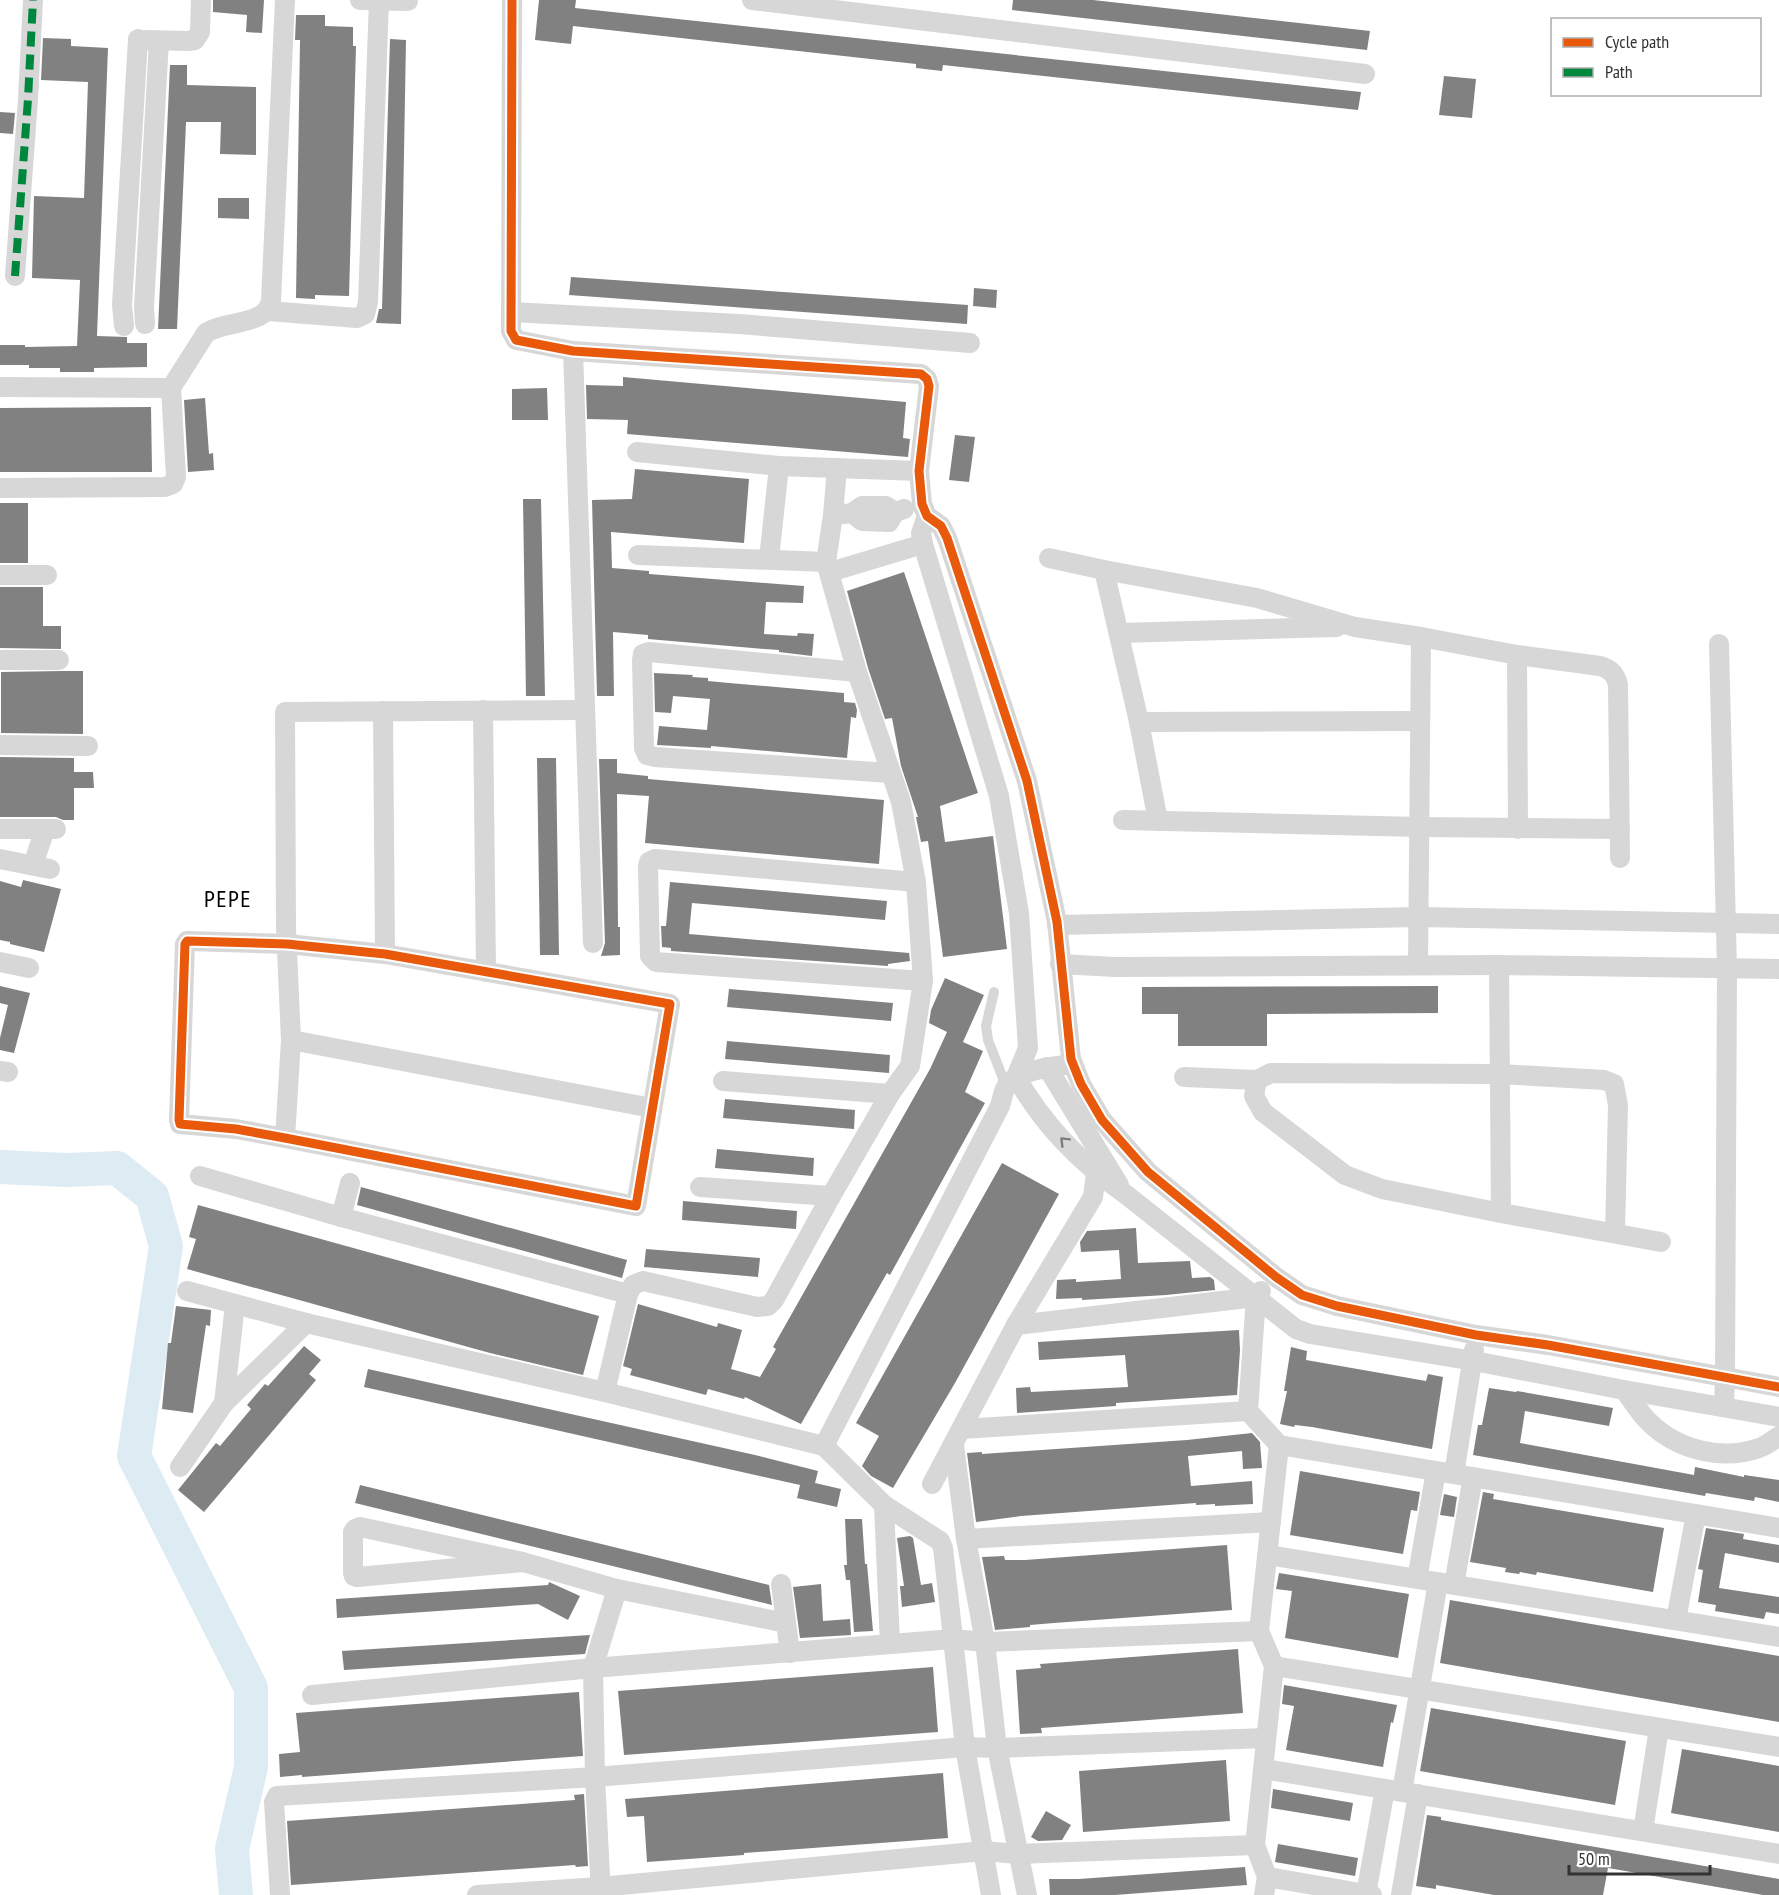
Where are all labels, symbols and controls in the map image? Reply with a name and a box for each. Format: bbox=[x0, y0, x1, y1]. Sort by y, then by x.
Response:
legend bbox=[1551, 18, 1761, 96]
text: Cycle path bbox=[1605, 30, 1669, 53]
text: Path bbox=[1605, 60, 1633, 83]
district label: PEPE bbox=[204, 883, 252, 914]
one-way arrow bbox=[1060, 1138, 1071, 1149]
scale bar bbox=[1569, 1838, 1710, 1876]
text: 50 m bbox=[1578, 1847, 1610, 1870]

